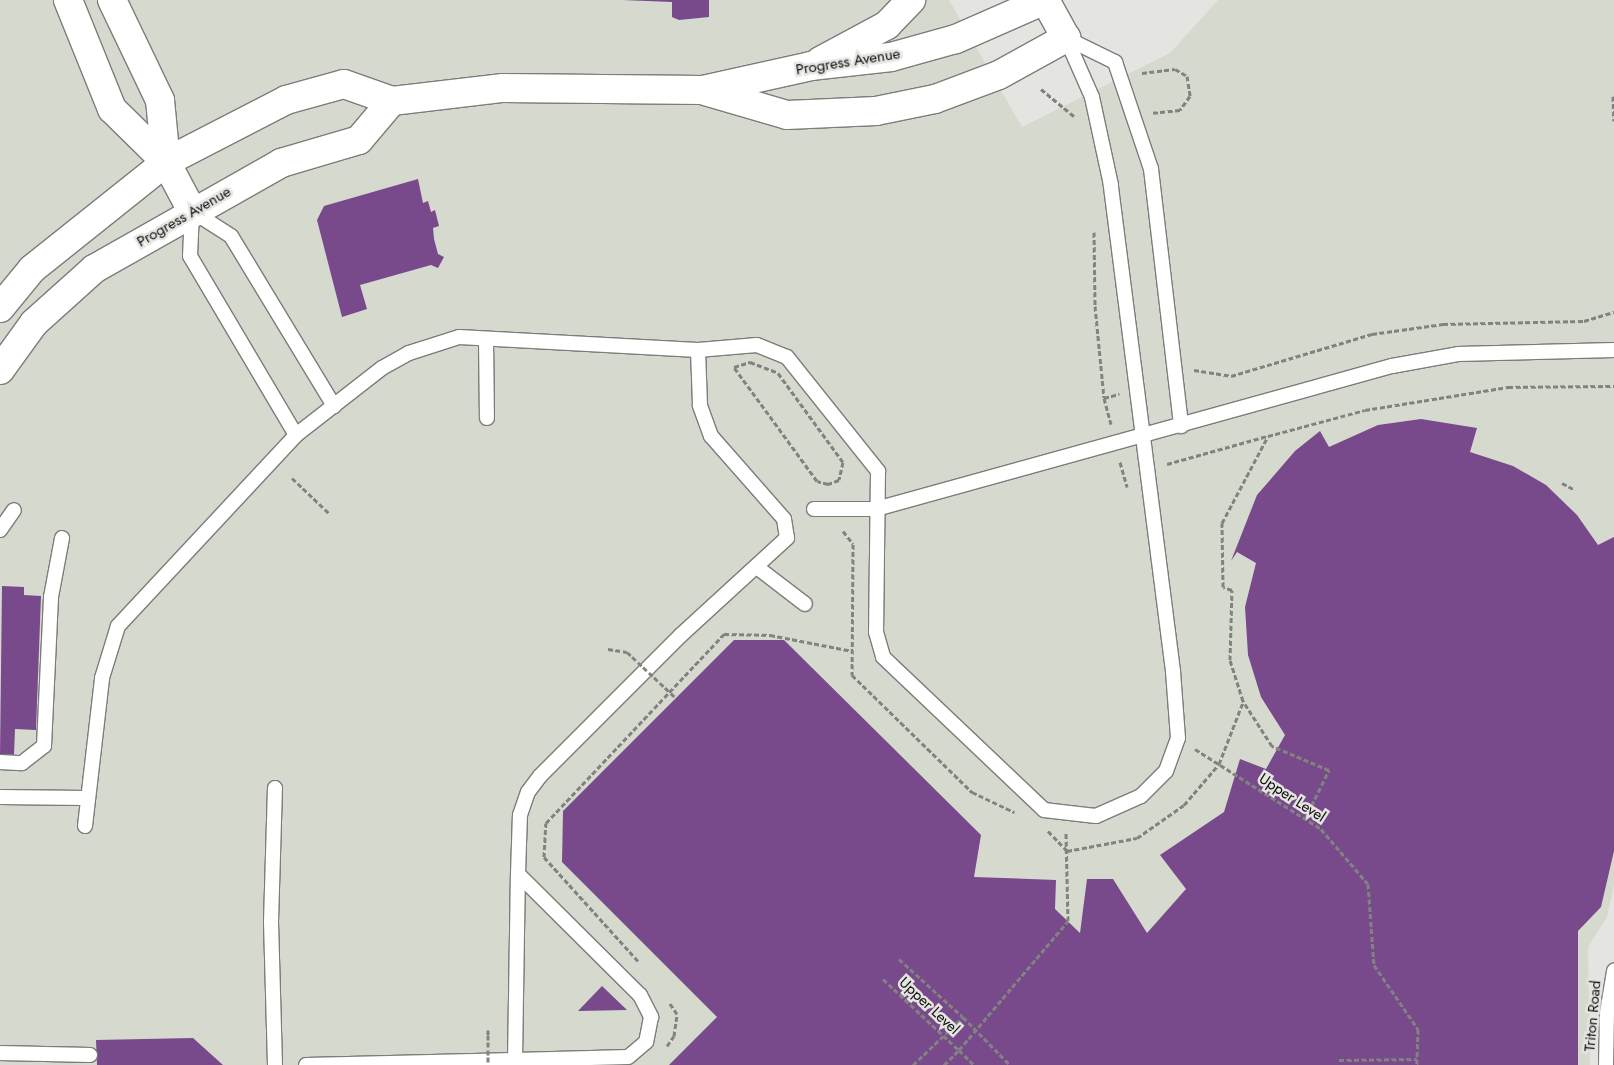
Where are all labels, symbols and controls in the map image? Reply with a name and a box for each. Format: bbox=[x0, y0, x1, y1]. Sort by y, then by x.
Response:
street label: Progress Avenue bbox=[794, 45, 902, 79]
street label: Progress Avenue bbox=[134, 183, 234, 251]
street label: Upper Level bbox=[1255, 770, 1329, 826]
street label: Upper Level bbox=[895, 974, 963, 1038]
street label: Triton Road bbox=[1581, 980, 1605, 1052]

